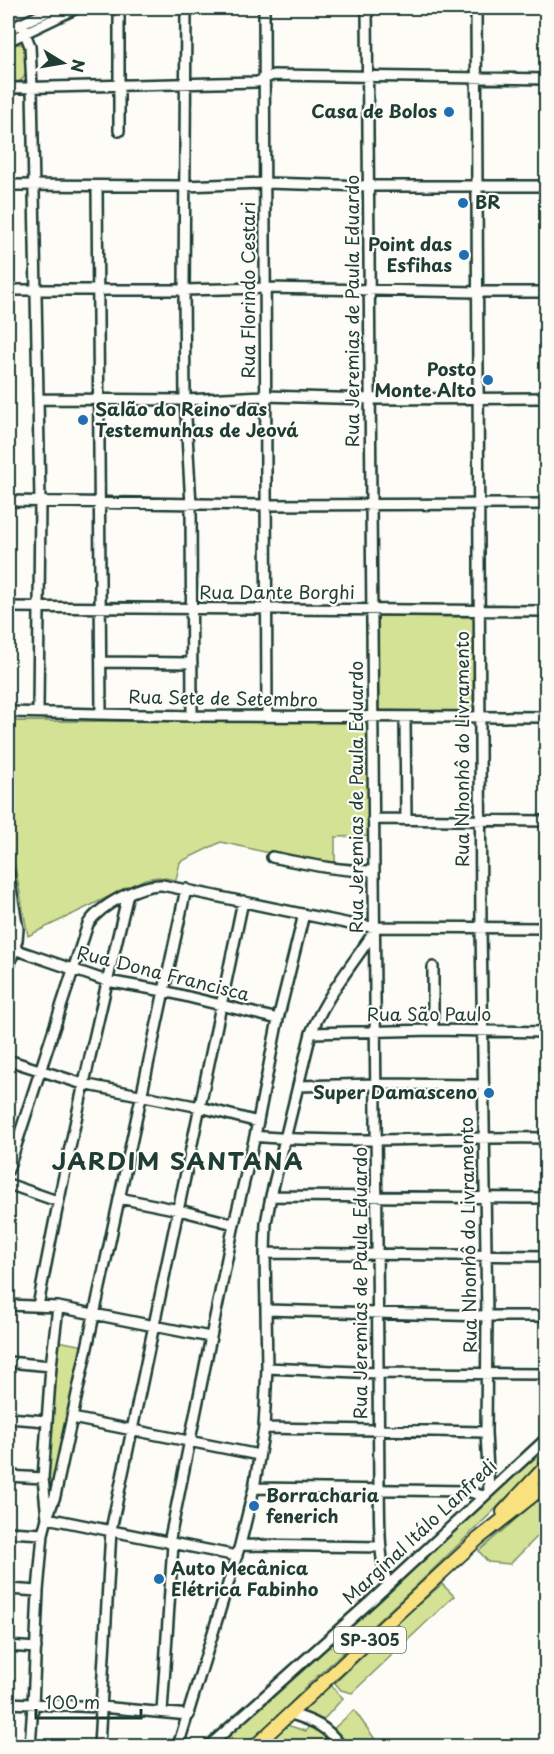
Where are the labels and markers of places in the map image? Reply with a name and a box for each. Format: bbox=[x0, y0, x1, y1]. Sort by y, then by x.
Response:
place label: Casa de Bolos bbox=[311, 97, 437, 124]
marker: Casa de Bolos bbox=[442, 105, 456, 119]
place label: BR bbox=[475, 188, 501, 215]
marker: BR bbox=[456, 196, 470, 210]
place label: Point das Esfihas bbox=[368, 230, 452, 278]
marker: Point das Esfihas bbox=[457, 248, 471, 262]
place label: Posto Monte Alto bbox=[375, 355, 476, 403]
marker: Posto Monte Alto bbox=[481, 373, 495, 387]
place label: Salão do Reino das Testemunhas de Jeová bbox=[95, 395, 299, 443]
marker: Salão do Reino das Testemunhas de Jeová bbox=[76, 413, 90, 427]
place label: Super Damasceno bbox=[313, 1078, 477, 1105]
marker: Super Damasceno bbox=[482, 1086, 496, 1100]
place label: Borracharia fenerich bbox=[266, 1481, 380, 1529]
marker: Borracharia fenerich bbox=[247, 1499, 261, 1513]
place label: Auto Mecânica Elétrica Fabinho bbox=[171, 1554, 319, 1602]
marker: Auto Mecânica Elétrica Fabinho bbox=[152, 1572, 166, 1586]

